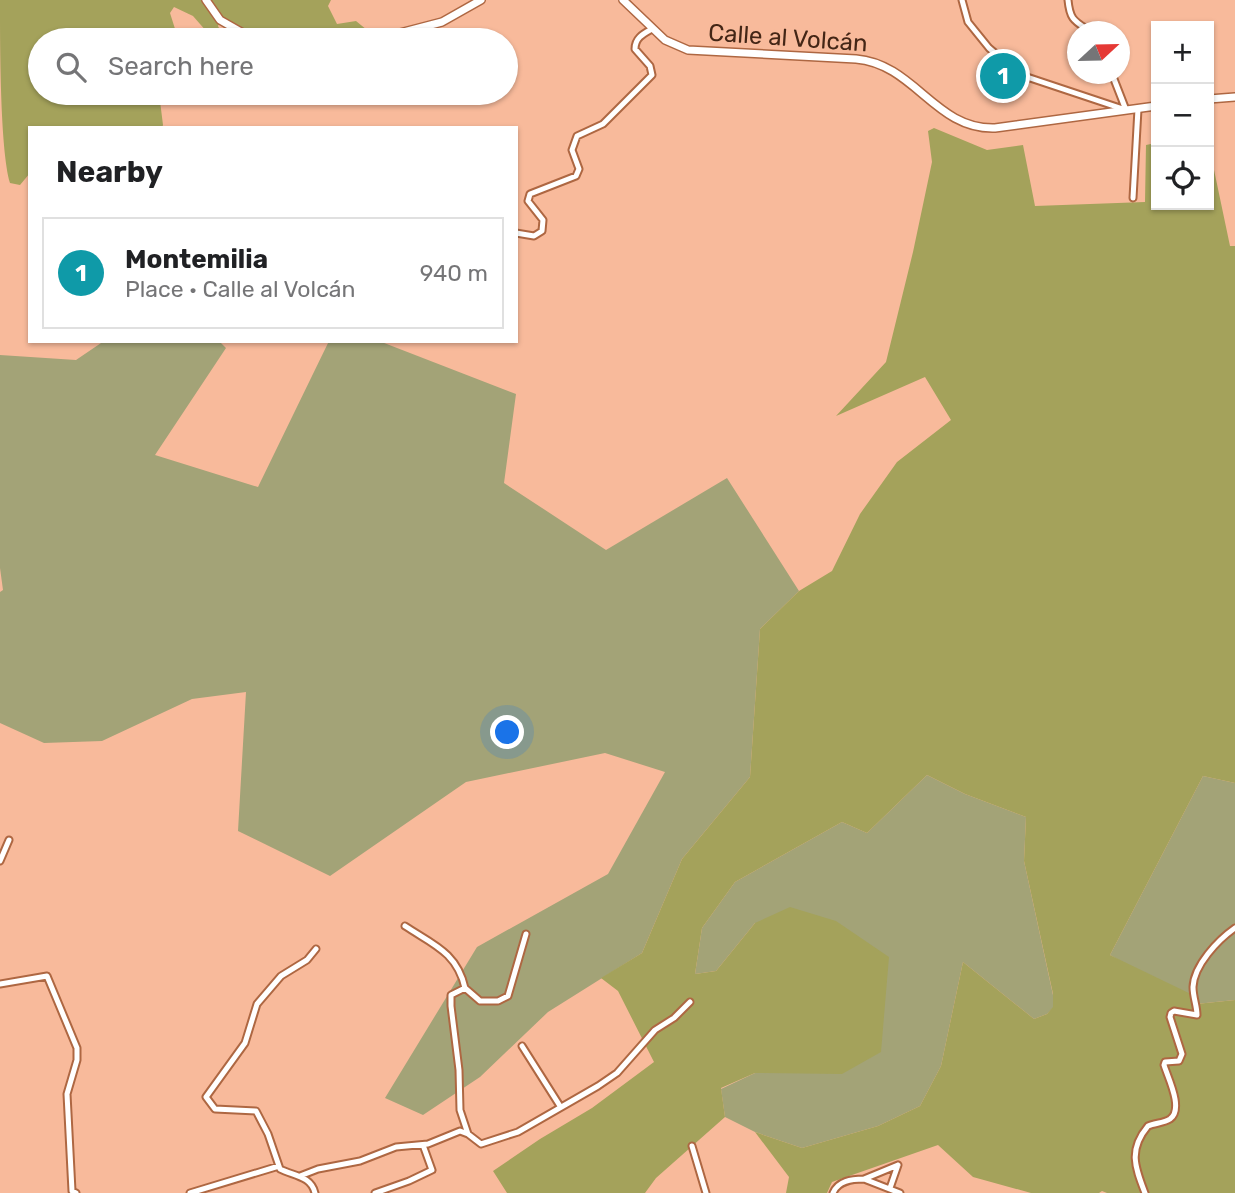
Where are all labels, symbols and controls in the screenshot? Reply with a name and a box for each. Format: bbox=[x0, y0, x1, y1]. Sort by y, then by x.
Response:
street label: Calle al Volcán bbox=[707, 18, 869, 58]
north arrow bbox=[1067, 21, 1130, 84]
map controls bbox=[1151, 21, 1214, 210]
button: + bbox=[1151, 21, 1214, 84]
search box bbox=[28, 28, 518, 105]
icon: search bbox=[52, 48, 90, 86]
pin: 1 bbox=[980, 50, 1026, 102]
text: Search here bbox=[108, 51, 254, 82]
button: − bbox=[1151, 84, 1214, 147]
button: locate bbox=[1151, 147, 1214, 210]
text: Nearby bbox=[56, 154, 163, 190]
text: Montemilia bbox=[125, 244, 268, 275]
text: 1 bbox=[75, 259, 87, 287]
text: 940 m bbox=[420, 259, 488, 287]
text: Place · Calle al Volcán bbox=[125, 275, 355, 303]
your location bbox=[490, 715, 524, 749]

